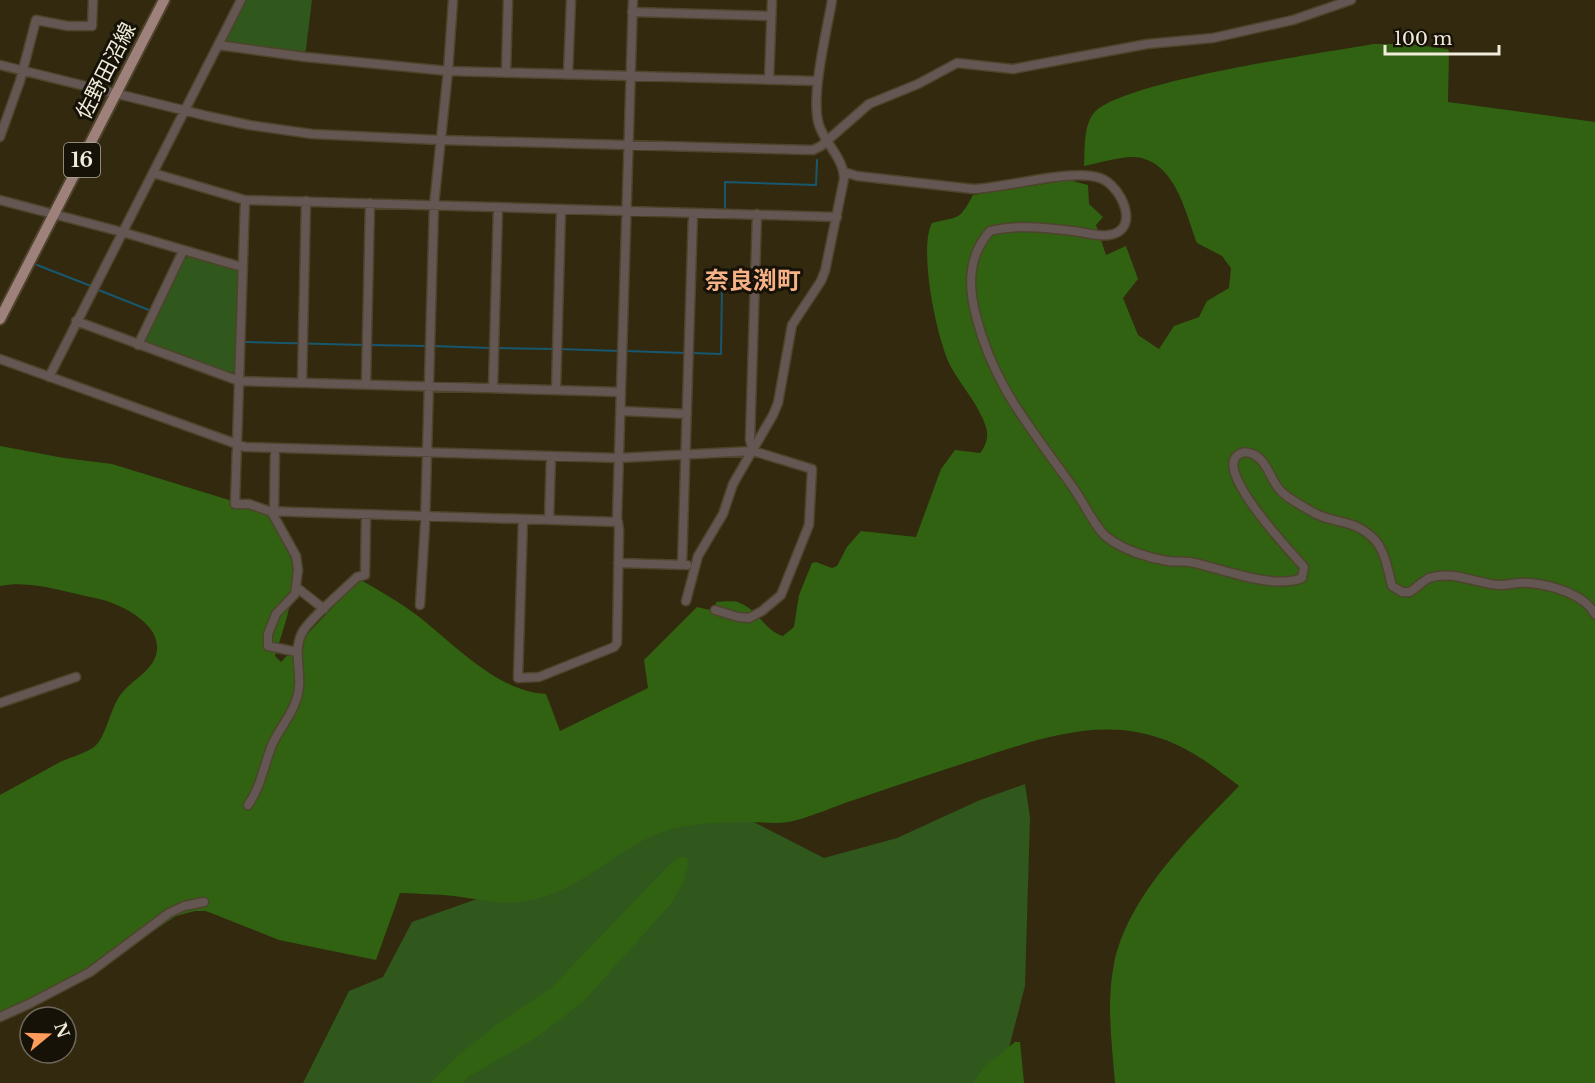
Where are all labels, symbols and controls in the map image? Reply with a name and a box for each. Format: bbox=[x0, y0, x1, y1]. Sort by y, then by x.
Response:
street label: 佐野田沼線 bbox=[71, 18, 141, 124]
scale bar bbox=[1385, 18, 1499, 56]
text: 100 m bbox=[1394, 28, 1452, 50]
road number: 16 bbox=[64, 143, 100, 177]
district label: 奈良渕町 bbox=[705, 266, 801, 295]
north arrow bbox=[18, 1005, 78, 1065]
text: N bbox=[50, 1020, 74, 1040]

